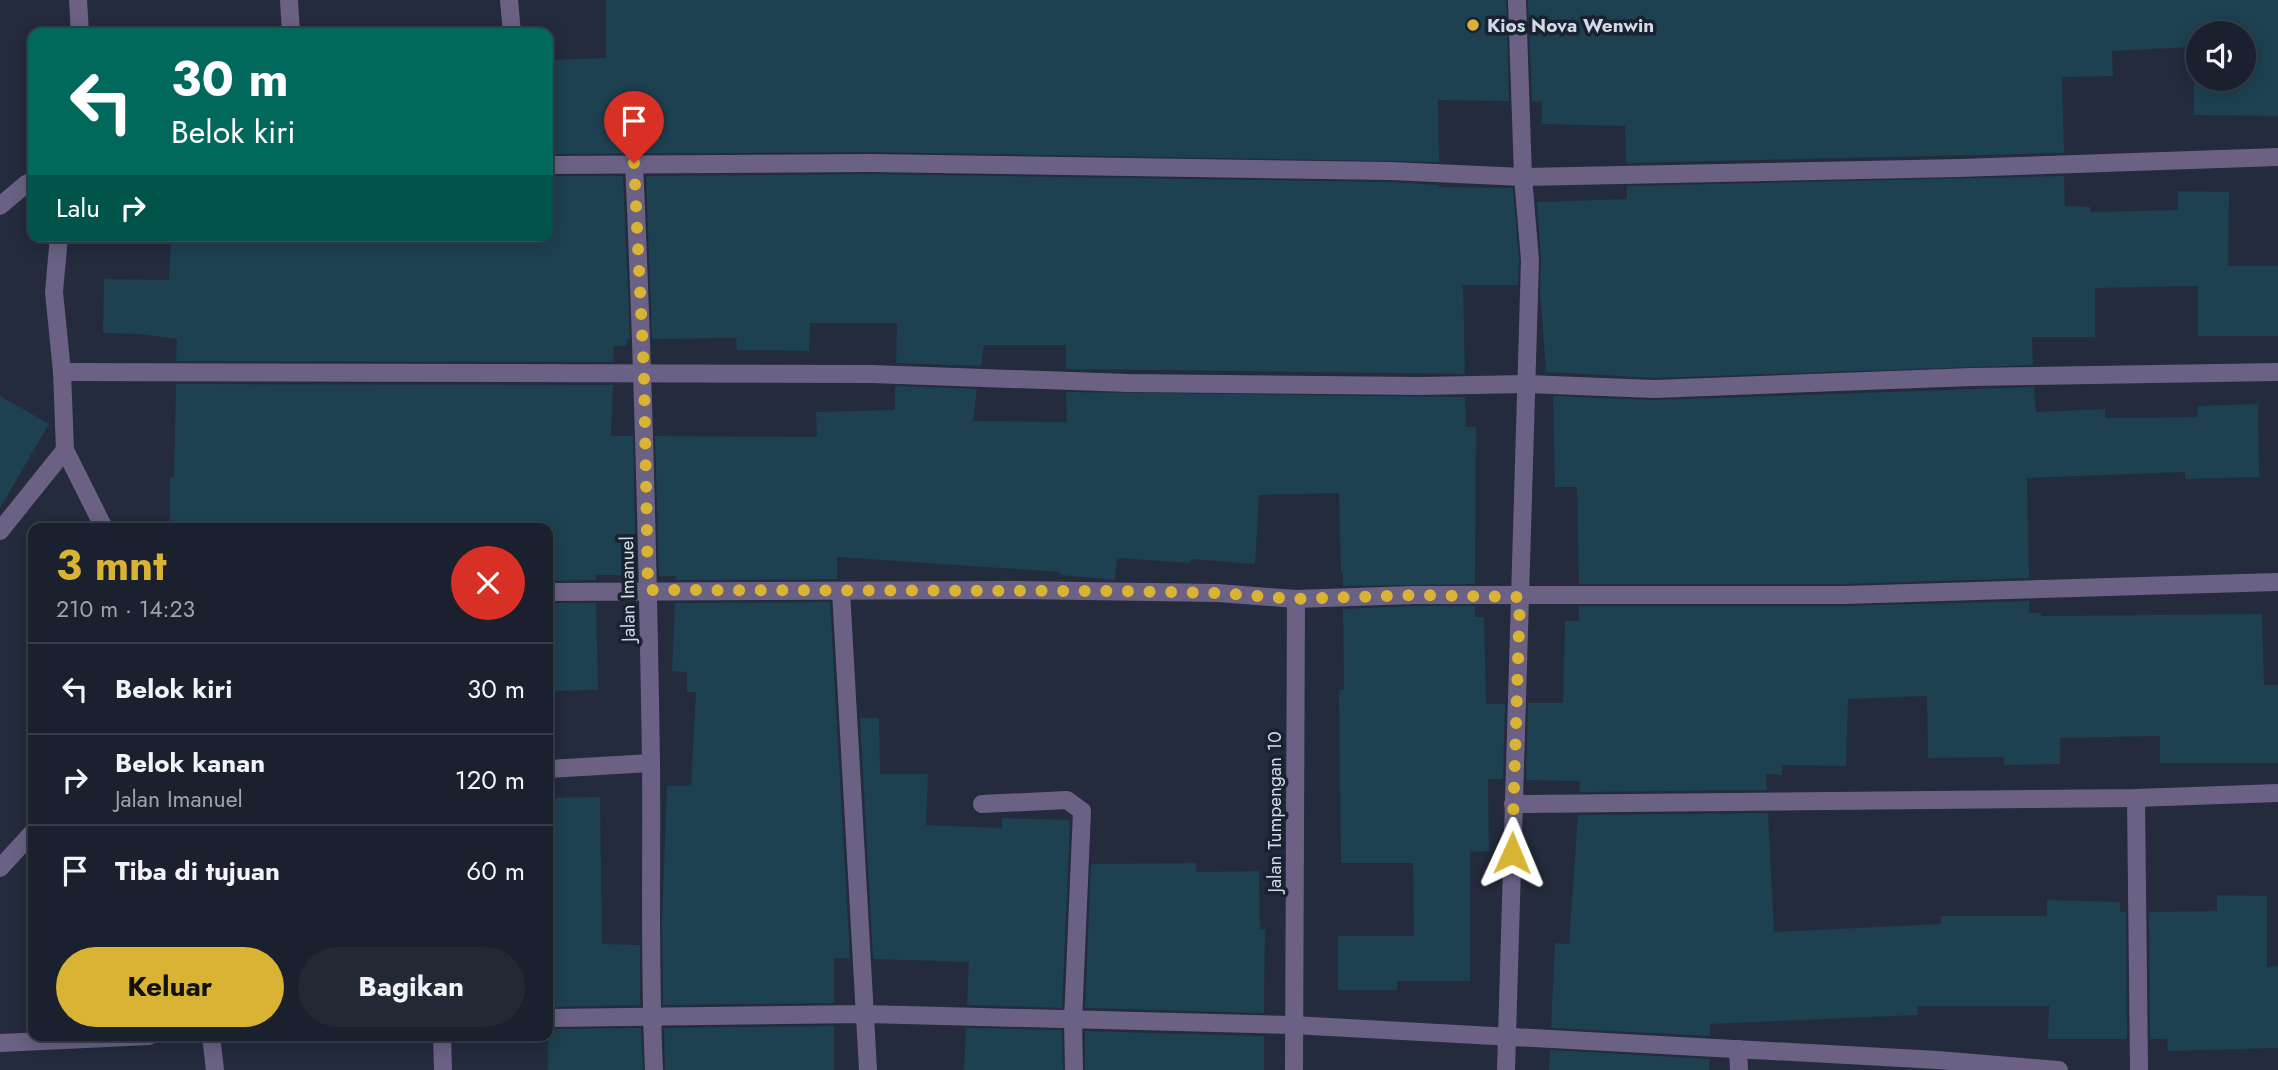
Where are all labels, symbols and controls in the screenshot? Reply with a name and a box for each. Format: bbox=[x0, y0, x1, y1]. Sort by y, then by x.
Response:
place label: Kios Nova Wenwin bbox=[1487, 12, 1654, 39]
marker: Kios Nova Wenwin bbox=[1465, 17, 1481, 33]
map controls bbox=[2186, 21, 2256, 91]
button: sound bbox=[2186, 21, 2256, 91]
text: 30 m bbox=[171, 44, 289, 114]
icon: left bbox=[56, 56, 147, 147]
pin bbox=[604, 91, 664, 163]
icon: arrive bbox=[615, 102, 653, 140]
text: Belok kiri bbox=[171, 109, 296, 155]
text: Lalu bbox=[56, 189, 100, 227]
icon: right bbox=[114, 189, 152, 227]
text: 3 mnt bbox=[56, 535, 167, 596]
street label: Jalan Imanuel bbox=[613, 536, 642, 645]
button: close bbox=[451, 546, 525, 620]
text: 210 m · 14:23 bbox=[56, 592, 195, 626]
icon: left bbox=[56, 670, 94, 708]
text: Belok kiri bbox=[115, 670, 232, 708]
text: 30 m bbox=[467, 670, 525, 708]
street label: Jalan Tumpengan 10 bbox=[1261, 731, 1288, 896]
text: Belok kanan bbox=[115, 744, 265, 782]
icon: right bbox=[56, 761, 94, 799]
text: 120 m bbox=[455, 761, 525, 799]
text: Jalan Imanuel bbox=[115, 782, 243, 816]
position arrow bbox=[1475, 816, 1549, 890]
icon: arrive bbox=[56, 852, 94, 890]
text: Tiba di tujuan bbox=[115, 852, 280, 890]
text: 60 m bbox=[466, 852, 525, 890]
button: Keluar bbox=[56, 947, 284, 1027]
button: Bagikan bbox=[298, 947, 525, 1027]

